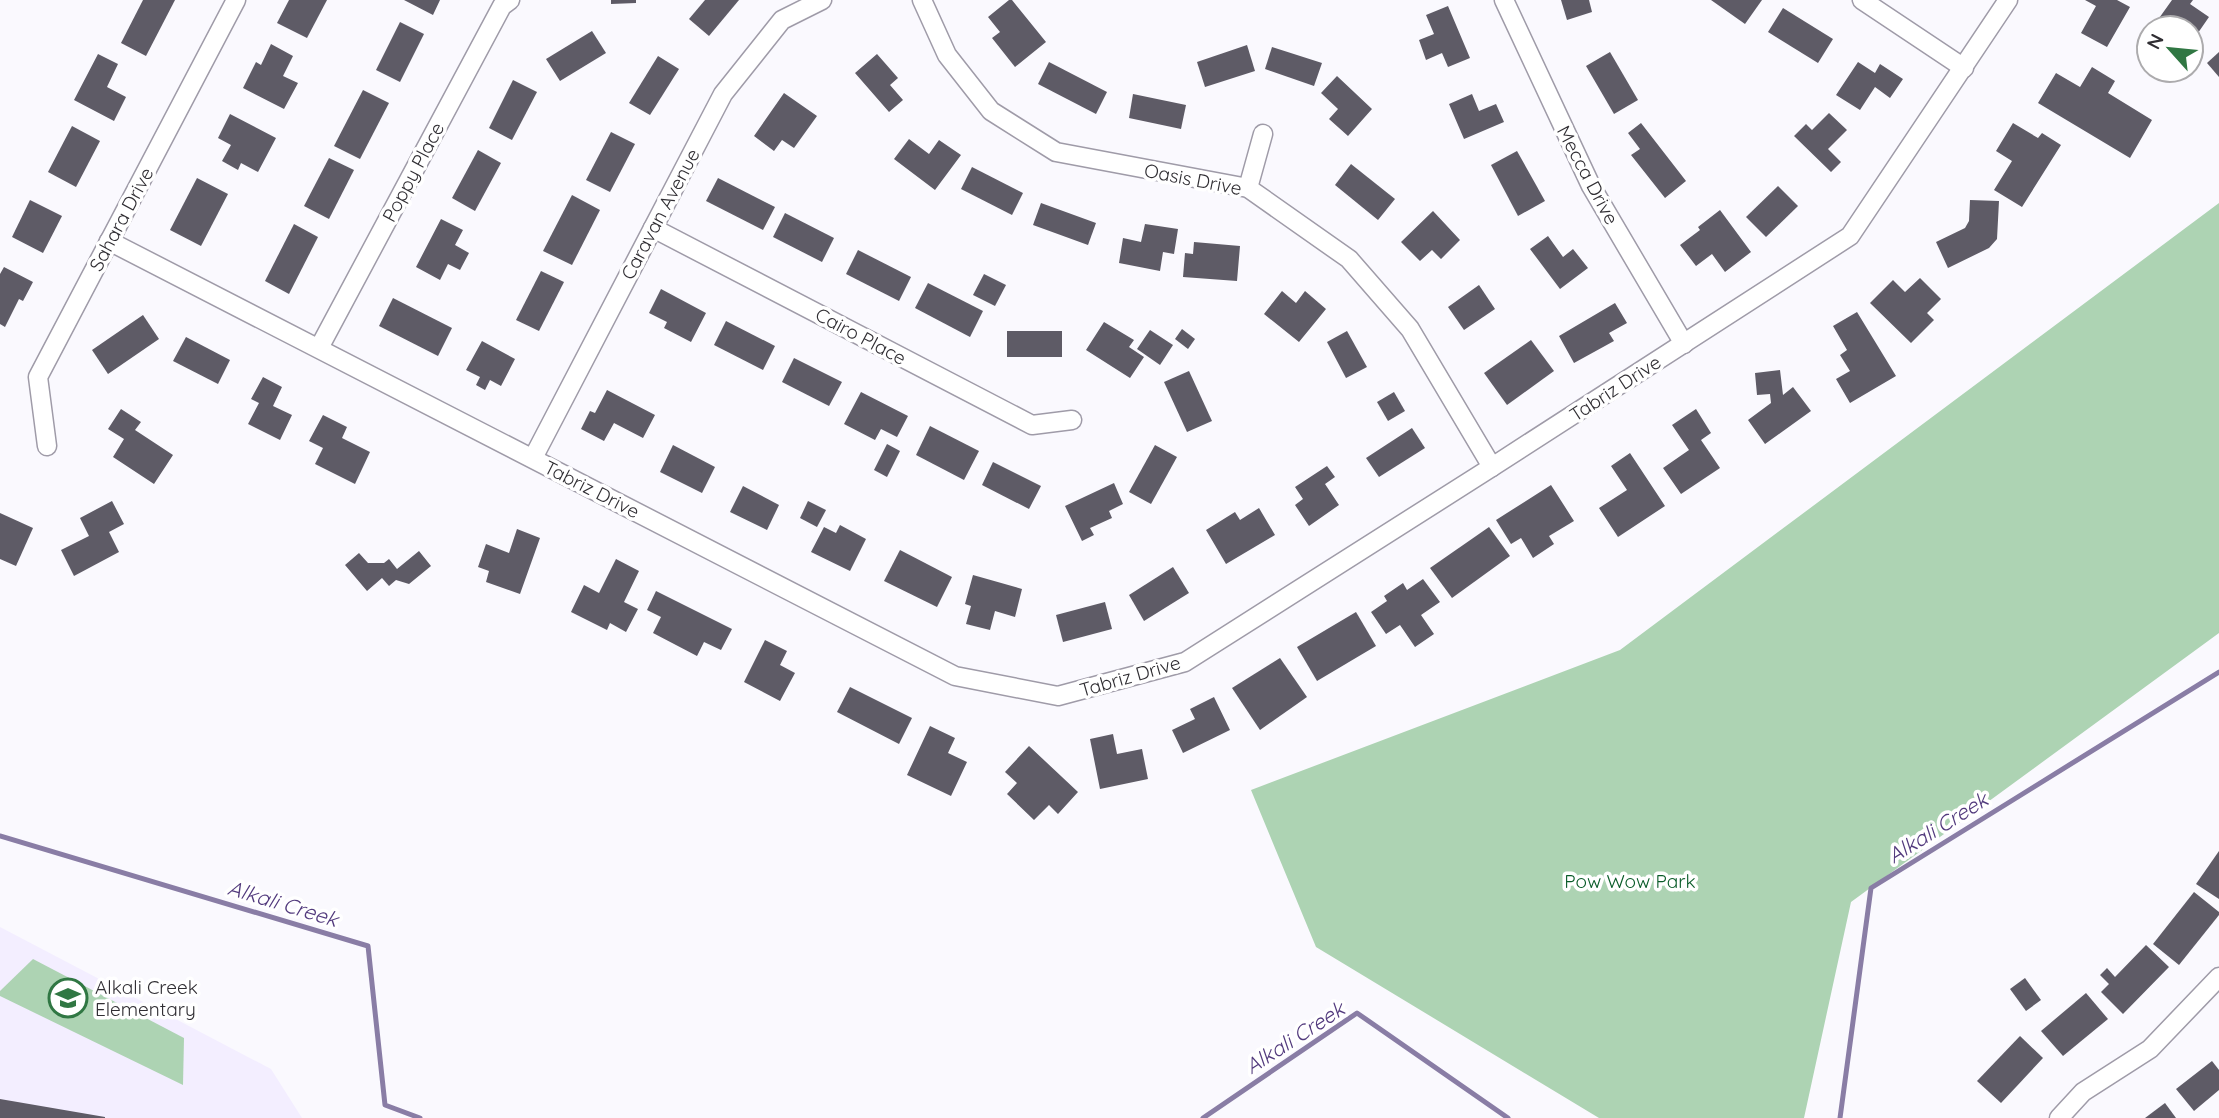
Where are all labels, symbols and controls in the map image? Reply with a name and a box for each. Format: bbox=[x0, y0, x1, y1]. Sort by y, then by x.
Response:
north arrow bbox=[2135, 14, 2205, 84]
text: N bbox=[2141, 30, 2169, 53]
street label: Poppy Place bbox=[377, 118, 449, 226]
street label: Mecca Drive bbox=[1552, 121, 1624, 229]
street label: Caravan Avenue bbox=[615, 144, 705, 284]
street label: Oasis Drive bbox=[1142, 158, 1244, 200]
street label: Sahara Drive bbox=[84, 163, 158, 275]
street label: Cairo Place bbox=[812, 302, 910, 370]
street label: Tabriz Drive bbox=[1565, 350, 1665, 426]
street label: Tabriz Drive bbox=[540, 455, 644, 523]
street label: Tabriz Drive bbox=[1077, 650, 1183, 702]
water label: Alkali Creek bbox=[1882, 785, 1994, 868]
park label: Pow Wow Park bbox=[1564, 869, 1696, 893]
water label: Alkali Creek bbox=[225, 874, 343, 933]
place label: Alkali Creek Elementary bbox=[95, 975, 198, 1021]
school or university icon: Alkali Creek Elementary bbox=[47, 977, 89, 1019]
water label: Alkali Creek bbox=[1240, 994, 1351, 1079]

